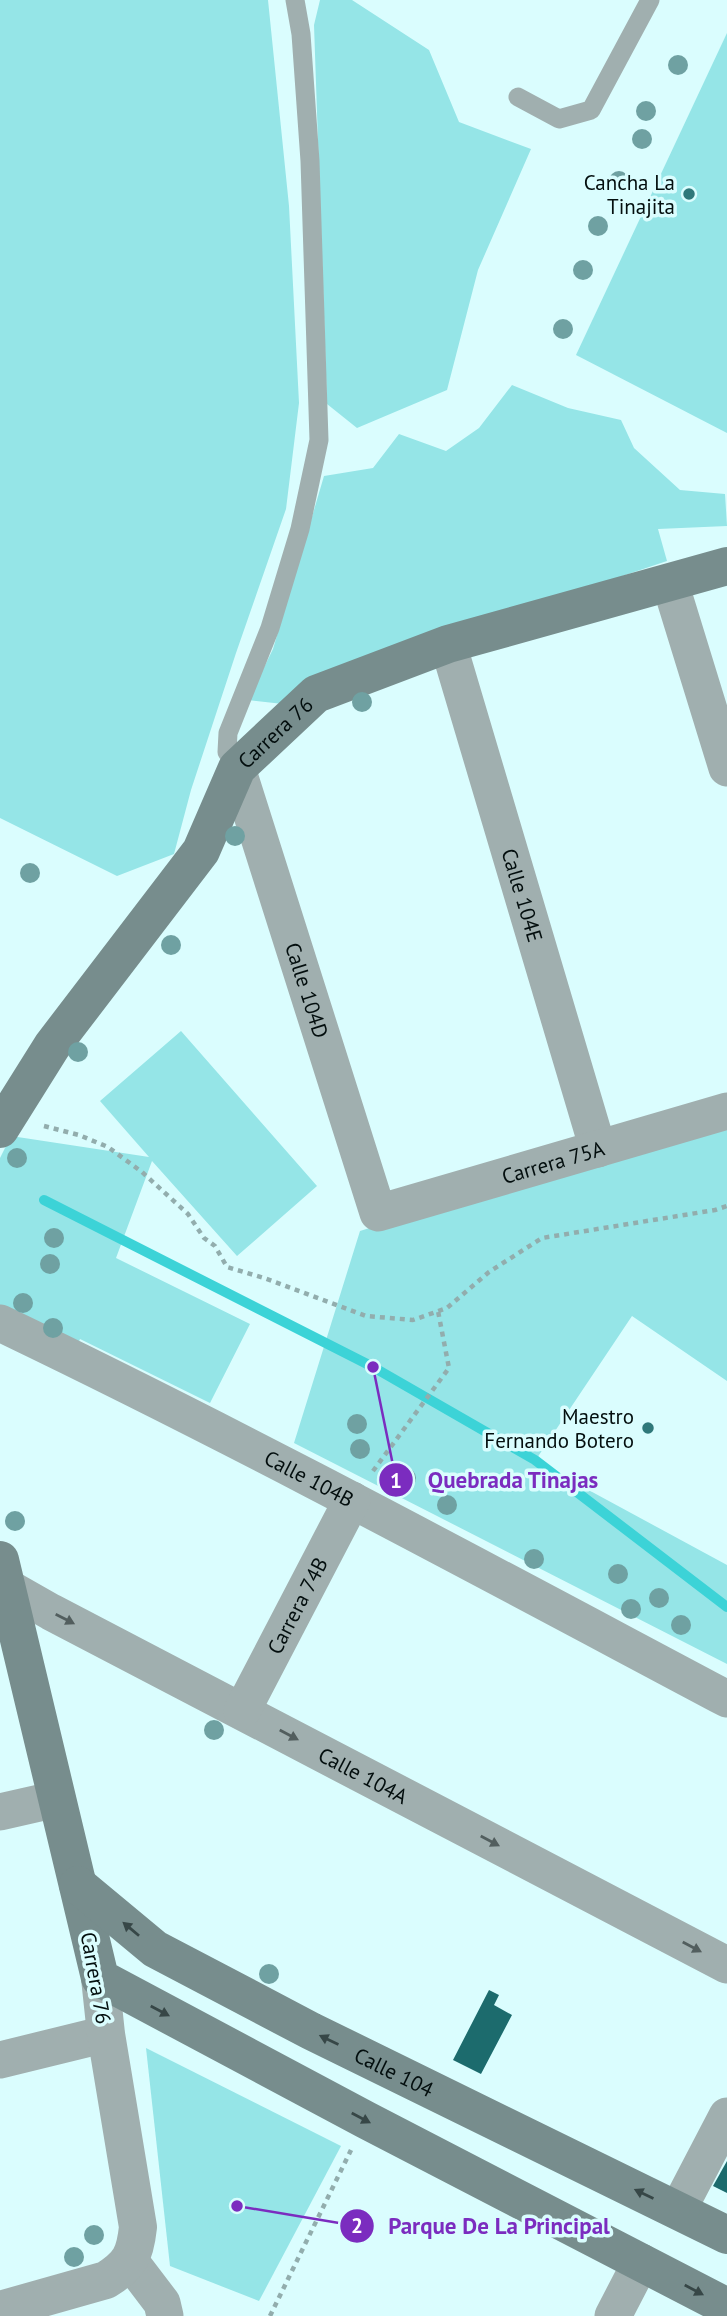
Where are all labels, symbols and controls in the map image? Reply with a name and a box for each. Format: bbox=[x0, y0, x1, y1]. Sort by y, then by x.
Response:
place label: Cancha La Tinajita bbox=[584, 169, 675, 220]
marker: Cancha La Tinajita bbox=[681, 186, 697, 202]
street label: Carrera 76 bbox=[232, 691, 318, 774]
street label: Calle 104E bbox=[496, 845, 549, 945]
street label: Calle 104D bbox=[280, 939, 335, 1041]
street label: Carrera 75A bbox=[499, 1134, 608, 1190]
place label: Maestro Fernando Botero bbox=[484, 1403, 634, 1454]
marker: Maestro Fernando Botero bbox=[640, 1420, 656, 1436]
street label: Calle 104B bbox=[260, 1444, 359, 1512]
callout: Quebrada Tinajas bbox=[378, 1458, 613, 1502]
text: Quebrada Tinajas bbox=[428, 1465, 599, 1494]
text: 1 bbox=[390, 1467, 402, 1494]
street label: Carrera 74B bbox=[261, 1553, 333, 1658]
one-way arrow bbox=[55, 1613, 75, 1625]
one-way arrow bbox=[279, 1729, 299, 1741]
street label: Calle 104A bbox=[314, 1741, 413, 1810]
one-way arrow bbox=[480, 1835, 500, 1847]
one-way arrow bbox=[123, 1922, 140, 1937]
street label: Carrera 76 bbox=[75, 1930, 117, 2026]
one-way arrow bbox=[682, 1940, 702, 1952]
one-way arrow bbox=[151, 2004, 171, 2016]
one-way arrow bbox=[319, 2034, 339, 2045]
street label: Calle 104 bbox=[350, 2041, 438, 2103]
one-way arrow bbox=[351, 2112, 371, 2124]
one-way arrow bbox=[634, 2188, 654, 2199]
callout: Parque De La Principal bbox=[339, 2204, 624, 2248]
text: Parque De La Principal bbox=[388, 2211, 610, 2240]
text: 2 bbox=[351, 2212, 363, 2239]
one-way arrow bbox=[684, 2284, 704, 2296]

